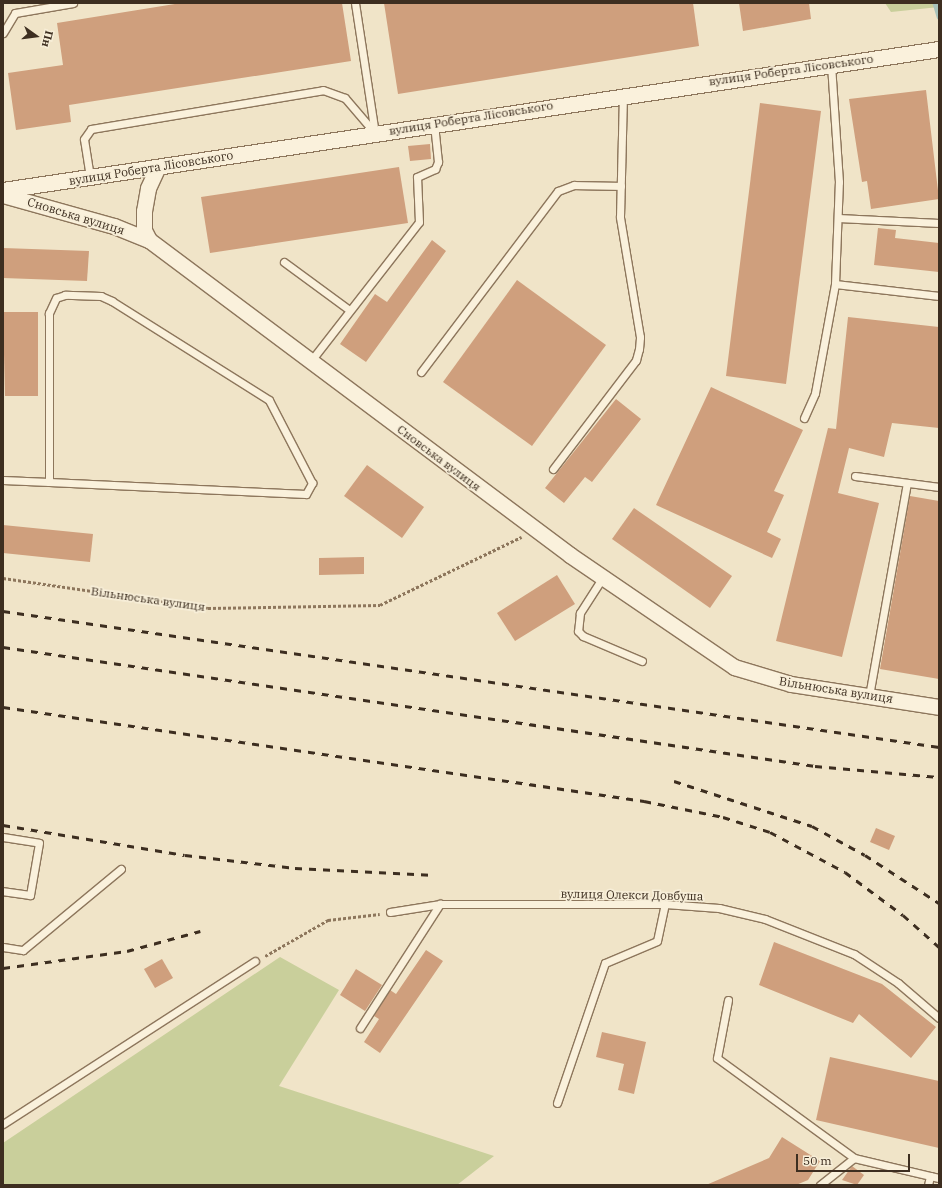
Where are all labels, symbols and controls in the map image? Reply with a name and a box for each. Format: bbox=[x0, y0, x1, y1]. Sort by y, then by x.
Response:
north arrow bbox=[16, 16, 56, 56]
text: Пн bbox=[39, 29, 56, 49]
street label: вулиця Роберта Лісовського bbox=[708, 51, 874, 89]
street label: вулиця Роберта Лісовського bbox=[388, 98, 554, 138]
street label: вулиця Роберта Лісовського bbox=[68, 148, 234, 188]
street label: Сновська вулиця bbox=[26, 194, 126, 238]
street label: Сновська вулиця bbox=[394, 422, 484, 494]
street label: Вільнюська вулиця bbox=[90, 584, 206, 614]
street label: Вільнюська вулиця bbox=[778, 674, 894, 706]
street label: вулиця Олекси Довбуша bbox=[560, 887, 704, 903]
scale bar bbox=[798, 1146, 912, 1172]
text: 50 m bbox=[803, 1153, 832, 1168]

